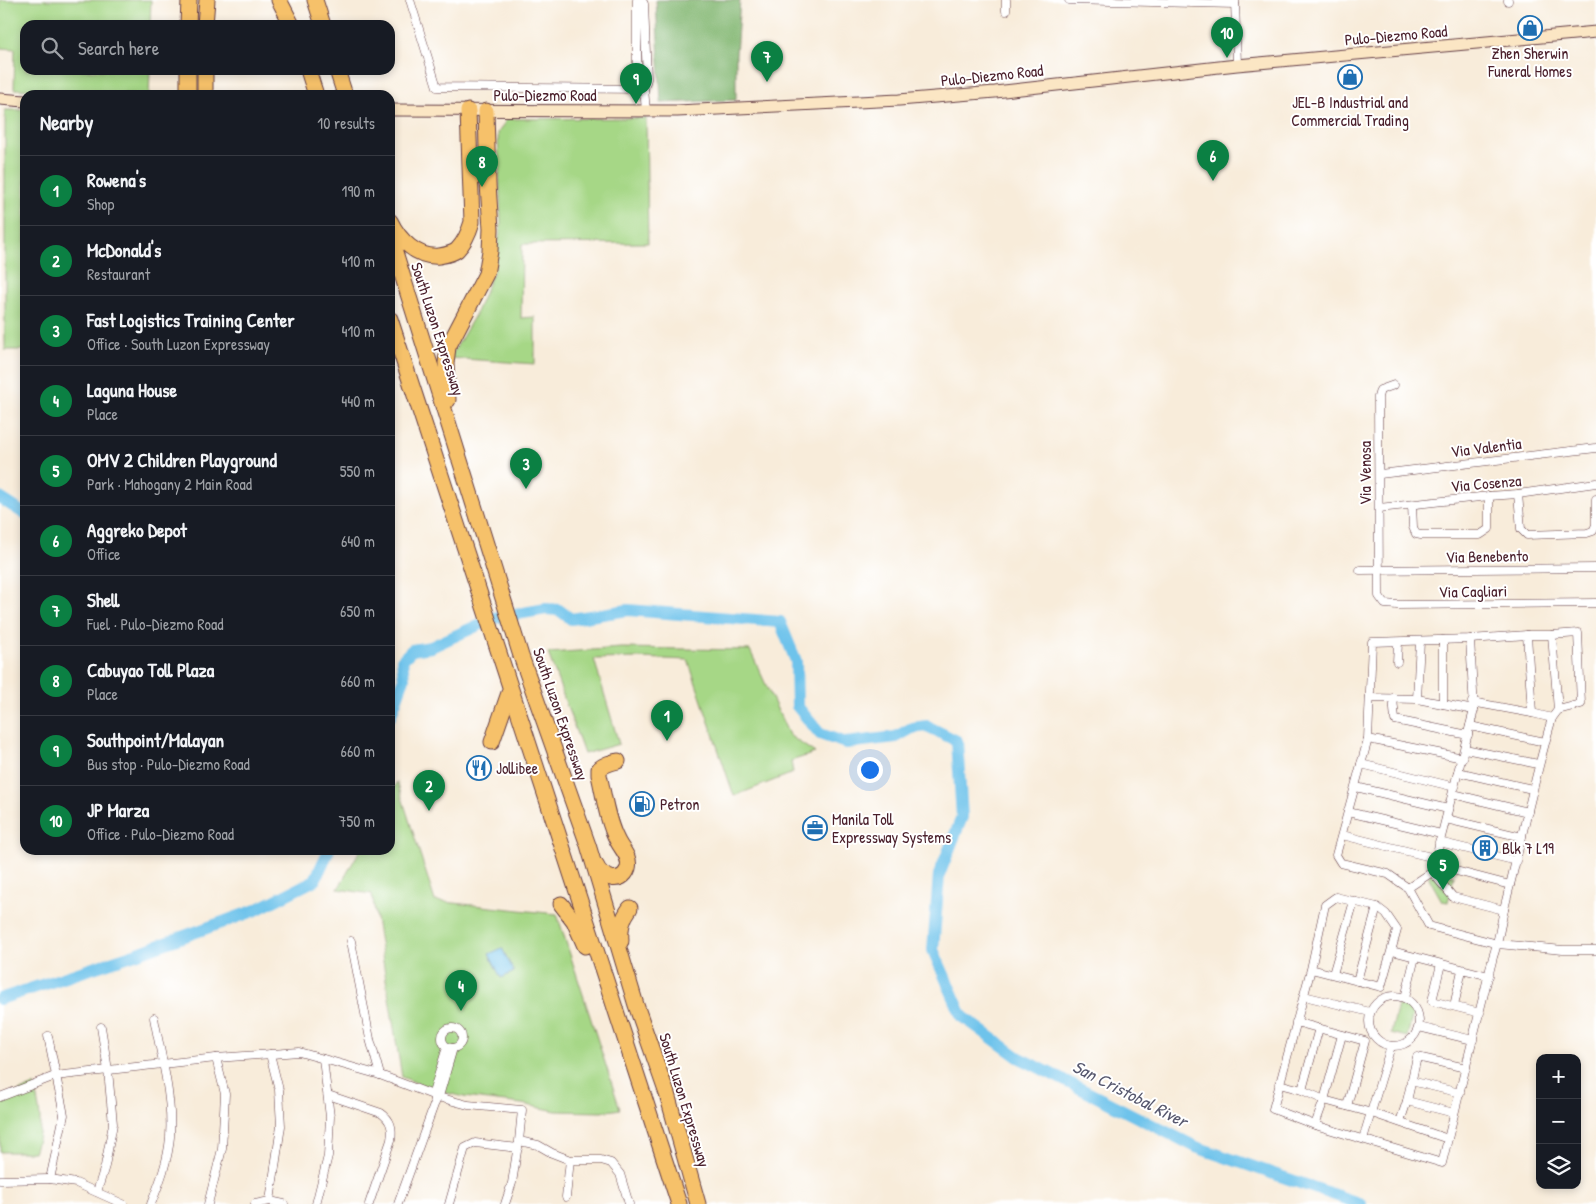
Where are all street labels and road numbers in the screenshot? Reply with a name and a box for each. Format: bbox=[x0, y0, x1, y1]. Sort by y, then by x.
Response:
street label: Pulo-Diezmo Road bbox=[1344, 20, 1448, 50]
street label: Pulo-Diezmo Road bbox=[940, 59, 1044, 91]
street label: Pulo-Diezmo Road bbox=[494, 84, 596, 106]
street label: South Luzon Expressway bbox=[406, 259, 470, 399]
street label: Via Valentia bbox=[1449, 432, 1523, 462]
street label: Via Venosa bbox=[1354, 441, 1376, 505]
street label: Via Cosenza bbox=[1450, 469, 1522, 497]
street label: Via Benebento bbox=[1445, 544, 1529, 568]
street label: Via Cagliari bbox=[1439, 579, 1507, 603]
street label: South Luzon Expressway bbox=[528, 645, 594, 784]
street label: South Luzon Expressway bbox=[654, 1030, 716, 1170]

